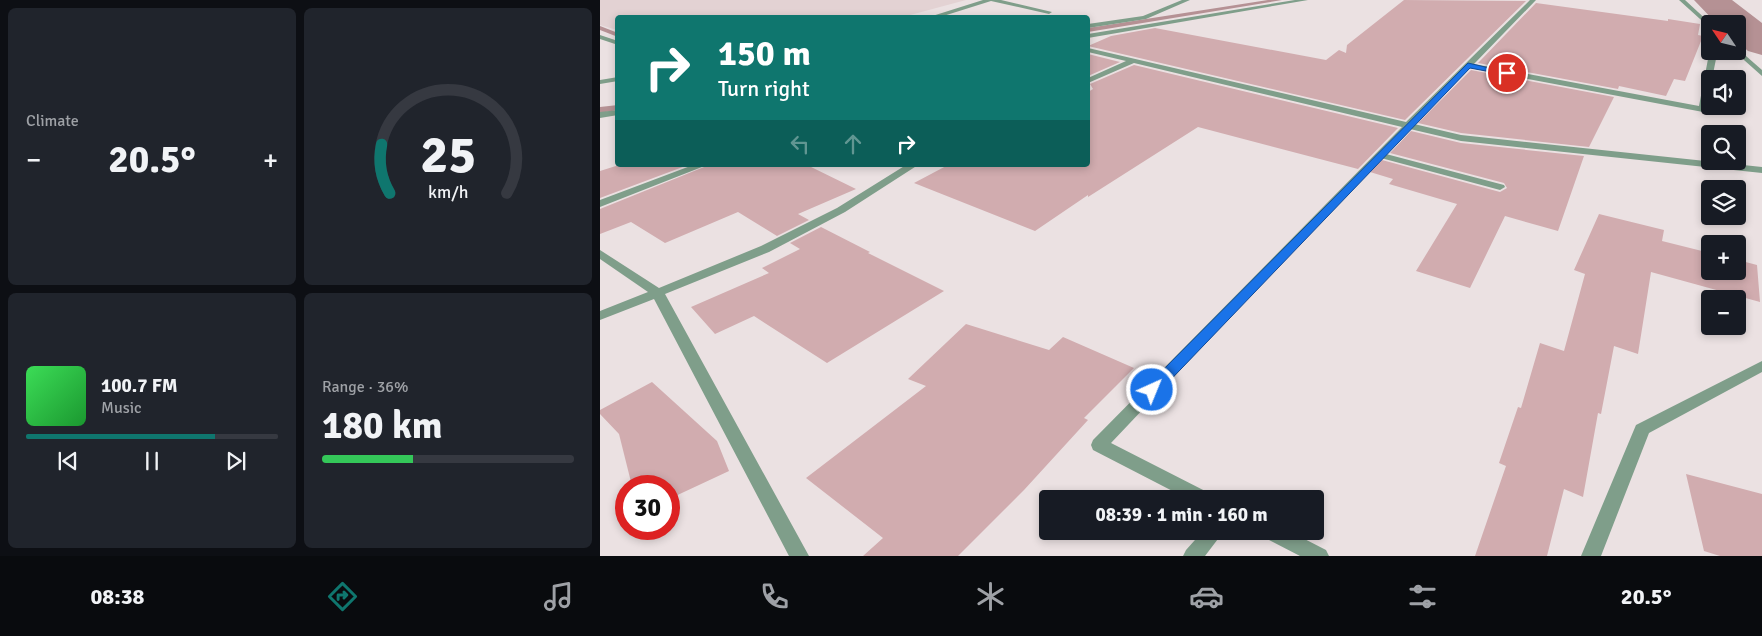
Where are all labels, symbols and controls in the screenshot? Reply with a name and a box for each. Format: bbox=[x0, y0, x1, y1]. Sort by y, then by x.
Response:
north arrow bbox=[1701, 15, 1746, 60]
map controls bbox=[1701, 15, 1746, 335]
text: 150 m bbox=[718, 32, 811, 75]
icon: right bbox=[635, 35, 700, 100]
pin bbox=[1486, 52, 1528, 94]
icon: arrive bbox=[1493, 59, 1521, 87]
button: sound bbox=[1701, 70, 1746, 115]
text: Turn right bbox=[718, 75, 810, 102]
text: Climate bbox=[26, 111, 79, 131]
text: 25 bbox=[420, 123, 476, 187]
button: search bbox=[1701, 125, 1746, 170]
icon: left bbox=[786, 130, 814, 158]
icon: ahead bbox=[839, 130, 867, 158]
icon: right bbox=[892, 130, 920, 158]
text: 20.5° bbox=[108, 136, 196, 183]
text: − bbox=[26, 143, 41, 177]
text: + bbox=[263, 143, 278, 177]
button: layers bbox=[1701, 180, 1746, 225]
text: km/h bbox=[428, 181, 468, 203]
button: + bbox=[1701, 235, 1746, 280]
button: − bbox=[1701, 290, 1746, 335]
position arrow bbox=[1125, 363, 1177, 415]
text: 100.7 FM bbox=[101, 374, 178, 398]
text: Range · 36% bbox=[322, 377, 408, 397]
text: Music bbox=[101, 398, 142, 418]
text: 180 km bbox=[322, 402, 443, 449]
icon: previous bbox=[54, 447, 82, 475]
icon: pause bbox=[138, 447, 166, 475]
icon: next bbox=[222, 447, 250, 475]
speed limit sign: 30 bbox=[615, 475, 680, 540]
text: 08:39 · 1 min · 160 m bbox=[1095, 503, 1268, 527]
icon: directions bbox=[325, 579, 360, 614]
icon: music bbox=[541, 579, 576, 614]
icon: phone bbox=[757, 579, 792, 614]
icon: climate bbox=[973, 579, 1008, 614]
icon: car bbox=[1189, 579, 1224, 614]
icon: filters bbox=[1405, 579, 1440, 614]
text: 08:38 bbox=[90, 583, 144, 610]
text: 20.5° bbox=[1621, 583, 1672, 610]

